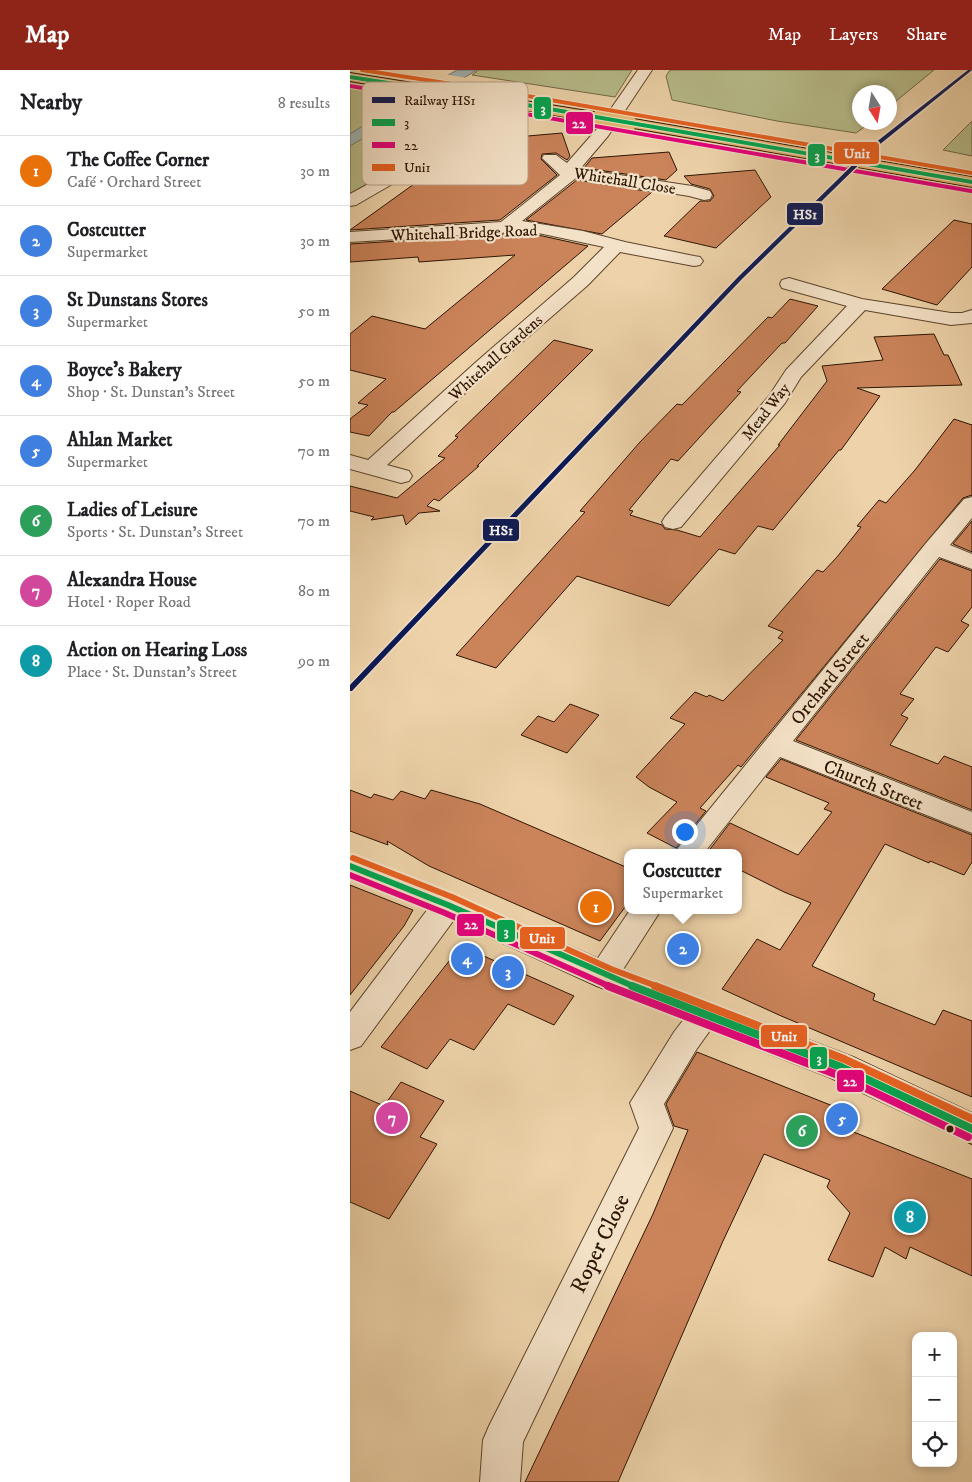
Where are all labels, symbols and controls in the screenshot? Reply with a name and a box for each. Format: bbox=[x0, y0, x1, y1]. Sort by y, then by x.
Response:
text: Map bbox=[25, 20, 69, 50]
text: Map bbox=[768, 24, 801, 46]
text: Layers bbox=[829, 24, 878, 46]
text: Share bbox=[906, 24, 947, 46]
legend bbox=[362, 82, 528, 185]
north arrow bbox=[852, 85, 897, 130]
text: Nearby bbox=[20, 90, 82, 116]
text: Railway HS1 bbox=[404, 92, 476, 110]
text: 8 results bbox=[278, 93, 330, 113]
line badge: 3 bbox=[533, 96, 552, 120]
text: 3 bbox=[540, 100, 546, 118]
line badge: 22 bbox=[565, 111, 594, 135]
text: 3 bbox=[404, 114, 409, 132]
text: 22 bbox=[572, 115, 587, 133]
text: 22 bbox=[404, 137, 418, 155]
line badge: Uni1 bbox=[833, 141, 880, 165]
line badge: 3 bbox=[807, 143, 826, 167]
text: Uni1 bbox=[844, 145, 870, 163]
text: 3 bbox=[814, 147, 820, 165]
text: The Coffee Corner bbox=[67, 149, 209, 172]
text: Uni1 bbox=[404, 159, 431, 177]
text: 1 bbox=[33, 161, 39, 181]
text: 30 m bbox=[300, 161, 330, 181]
street label: Whitehall Close bbox=[572, 163, 677, 199]
text: Café · Orchard Street bbox=[67, 172, 201, 192]
line badge: HS1 bbox=[786, 202, 824, 226]
text: HS1 bbox=[793, 206, 817, 224]
text: Costcutter bbox=[67, 219, 146, 242]
street label: Whitehall Bridge Road bbox=[389, 220, 538, 246]
text: 2 bbox=[32, 231, 40, 251]
text: 30 m bbox=[300, 231, 330, 251]
text: Supermarket bbox=[67, 242, 148, 262]
text: St Dunstans Stores bbox=[67, 289, 208, 312]
text: 3 bbox=[33, 301, 39, 321]
text: 50 m bbox=[298, 301, 330, 321]
street label: Whitehall Gardens bbox=[444, 310, 547, 406]
text: Supermarket bbox=[67, 312, 148, 332]
text: Boyce's Bakery bbox=[67, 359, 182, 382]
text: 4 bbox=[31, 371, 41, 391]
text: 50 m bbox=[298, 371, 330, 391]
street label: Mead Way bbox=[737, 379, 795, 444]
text: Shop · St. Dunstan's Street bbox=[67, 382, 235, 402]
text: Ahlan Market bbox=[67, 429, 172, 452]
text: 5 bbox=[32, 441, 40, 461]
text: 70 m bbox=[298, 441, 330, 461]
text: Supermarket bbox=[67, 452, 148, 472]
text: Ladies of Leisure bbox=[67, 499, 198, 522]
text: 6 bbox=[32, 511, 40, 531]
text: 70 m bbox=[298, 511, 330, 531]
line badge: HS1 bbox=[482, 518, 520, 542]
text: Sports · St. Dunstan's Street bbox=[67, 522, 243, 542]
text: HS1 bbox=[489, 522, 513, 540]
text: Alexandra House bbox=[67, 569, 197, 592]
text: 7 bbox=[32, 581, 40, 601]
text: 80 m bbox=[298, 581, 330, 601]
text: Hotel · Roper Road bbox=[67, 592, 191, 612]
street label: Orchard Street bbox=[786, 628, 874, 730]
text: Action on Hearing Loss bbox=[67, 639, 247, 662]
text: 8 bbox=[32, 651, 40, 671]
text: 90 m bbox=[298, 651, 330, 671]
text: Place · St. Dunstan's Street bbox=[67, 662, 237, 682]
street label: Church Street bbox=[820, 755, 927, 816]
your location bbox=[672, 819, 698, 845]
popup bbox=[624, 849, 742, 914]
text: Costcutter bbox=[643, 860, 721, 883]
text: Supermarket bbox=[643, 883, 723, 903]
pin: 1 bbox=[580, 888, 612, 926]
line badge: 22 bbox=[456, 913, 485, 937]
text: 22 bbox=[464, 916, 479, 934]
line badge: 3 bbox=[496, 919, 516, 943]
text: 3 bbox=[503, 923, 509, 941]
line badge: Uni1 bbox=[519, 926, 566, 950]
text: Uni1 bbox=[529, 930, 555, 948]
pin: 2 bbox=[667, 930, 699, 968]
pin: 4 bbox=[451, 940, 483, 978]
pin: 3 bbox=[492, 953, 524, 991]
line badge: Uni1 bbox=[760, 1024, 808, 1048]
text: Uni1 bbox=[771, 1028, 797, 1046]
line badge: 3 bbox=[809, 1046, 828, 1070]
text: 3 bbox=[816, 1050, 822, 1068]
line badge: 22 bbox=[836, 1069, 865, 1093]
text: 22 bbox=[843, 1073, 858, 1091]
pin: 7 bbox=[376, 1099, 408, 1137]
pin: 5 bbox=[826, 1100, 858, 1138]
pin: 6 bbox=[786, 1112, 818, 1150]
unlabelled marker bbox=[945, 1124, 955, 1134]
street label: Roper Close bbox=[565, 1190, 636, 1297]
pin: 8 bbox=[894, 1198, 926, 1236]
map controls bbox=[912, 1332, 957, 1467]
button: + bbox=[912, 1332, 957, 1377]
button: − bbox=[912, 1377, 957, 1422]
button: locate bbox=[912, 1422, 957, 1467]

